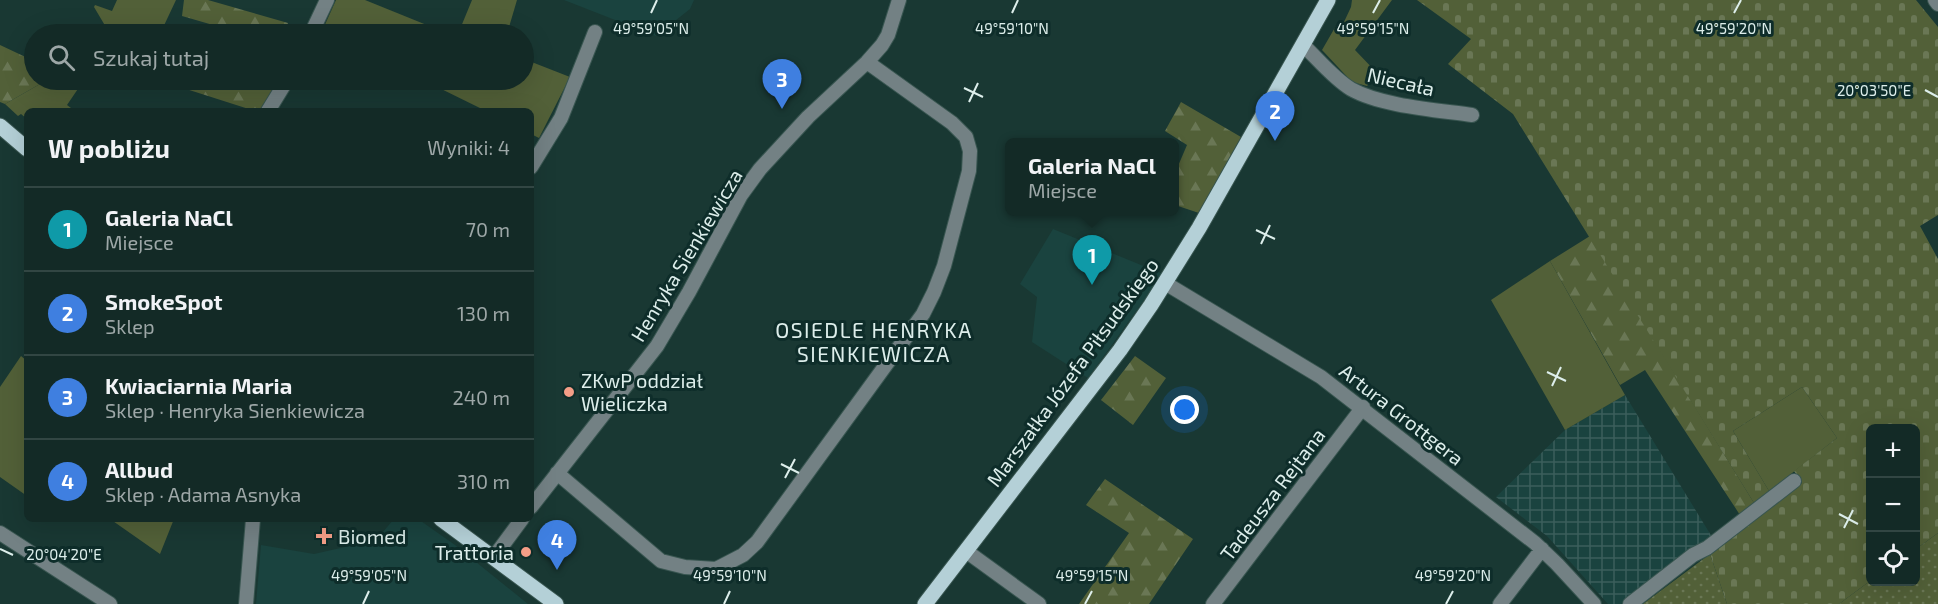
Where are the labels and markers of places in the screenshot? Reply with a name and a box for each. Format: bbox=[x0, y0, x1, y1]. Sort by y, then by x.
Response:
pin: 3 bbox=[762, 60, 802, 109]
pin: 2 bbox=[1256, 92, 1294, 141]
pin: 1 bbox=[1072, 236, 1112, 285]
place label: ZKwP oddział Wieliczka bbox=[581, 368, 703, 415]
marker: ZKwP oddział Wieliczka bbox=[562, 385, 576, 399]
pin: 4 bbox=[538, 520, 576, 570]
place label: Biomed bbox=[338, 524, 406, 548]
marker: Biomed bbox=[315, 527, 333, 545]
place label: Trattoria bbox=[435, 540, 514, 564]
marker: Trattoria bbox=[519, 545, 533, 559]

